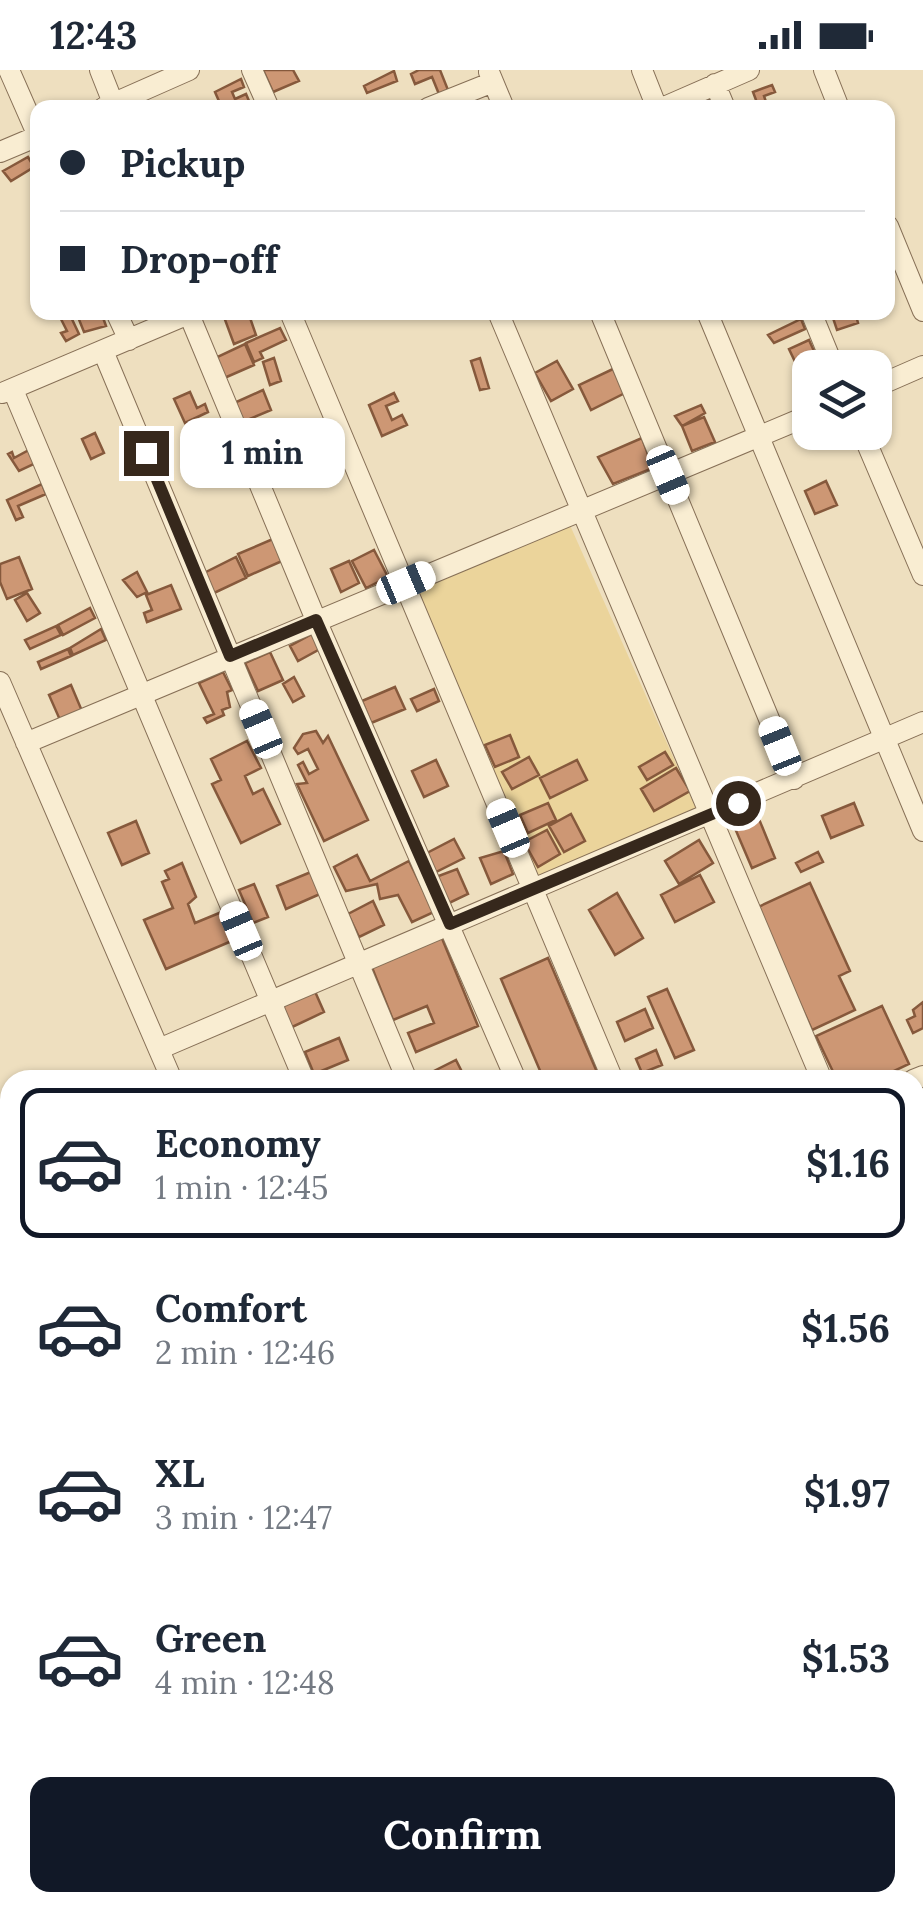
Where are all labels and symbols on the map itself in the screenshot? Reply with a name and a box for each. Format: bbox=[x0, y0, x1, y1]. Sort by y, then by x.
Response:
callout: 1 min bbox=[181, 418, 346, 488]
route end bbox=[124, 431, 169, 476]
car bbox=[642, 442, 694, 508]
car bbox=[373, 557, 439, 609]
car bbox=[235, 696, 287, 762]
car bbox=[755, 713, 805, 779]
route start bbox=[716, 781, 761, 826]
car bbox=[482, 795, 534, 861]
car bbox=[215, 898, 267, 964]

